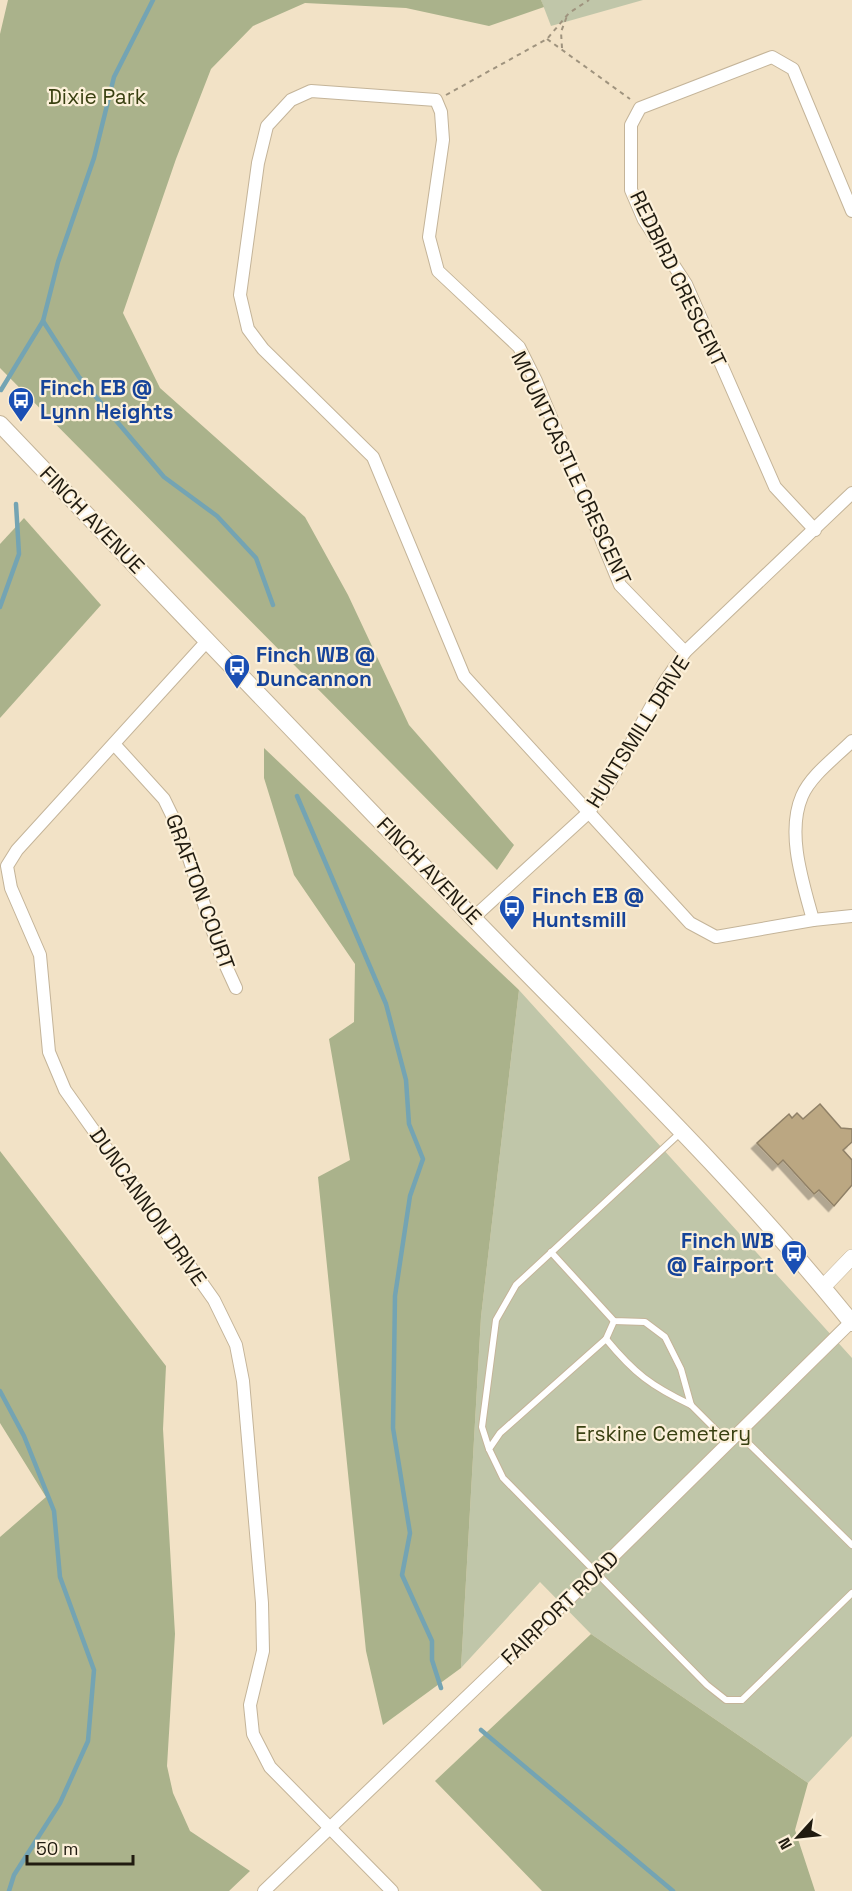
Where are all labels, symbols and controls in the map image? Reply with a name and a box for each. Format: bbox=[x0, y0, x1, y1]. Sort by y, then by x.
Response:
park label: Dixie Park bbox=[48, 83, 146, 110]
street label: REDBIRD CRESCENT bbox=[624, 186, 733, 371]
street label: MOUNTCASTLE CRESCENT bbox=[505, 347, 638, 589]
place label: Finch EB @ Lynn Heights bbox=[40, 374, 174, 425]
bus stop icon: Finch EB @ Lynn Heights bbox=[6, 385, 36, 423]
street label: FINCH AVENUE bbox=[34, 460, 151, 579]
place label: Finch WB @ Duncannon bbox=[256, 641, 376, 692]
street label: HUNTSMILL DRIVE bbox=[580, 650, 695, 813]
bus stop icon: Finch WB @ Duncannon bbox=[222, 652, 252, 690]
street label: GRAFTON COURT bbox=[160, 810, 241, 973]
street label: FINCH AVENUE bbox=[371, 811, 488, 930]
place label: Finch EB @ Huntsmill bbox=[532, 882, 645, 933]
bus stop icon: Finch EB @ Huntsmill bbox=[497, 893, 527, 931]
street label: DUNCANNON DRIVE bbox=[84, 1122, 213, 1291]
place label: Finch WB @ Fairport bbox=[666, 1227, 774, 1278]
bus stop icon: Finch WB @ Fairport bbox=[779, 1238, 809, 1276]
park label: Erskine Cemetery bbox=[575, 1420, 751, 1447]
street label: FAIRPORT ROAD bbox=[495, 1545, 624, 1671]
north arrow bbox=[768, 1807, 828, 1867]
scale bar bbox=[27, 1828, 134, 1866]
text: N bbox=[773, 1834, 797, 1853]
text: 50 m bbox=[36, 1837, 78, 1860]

